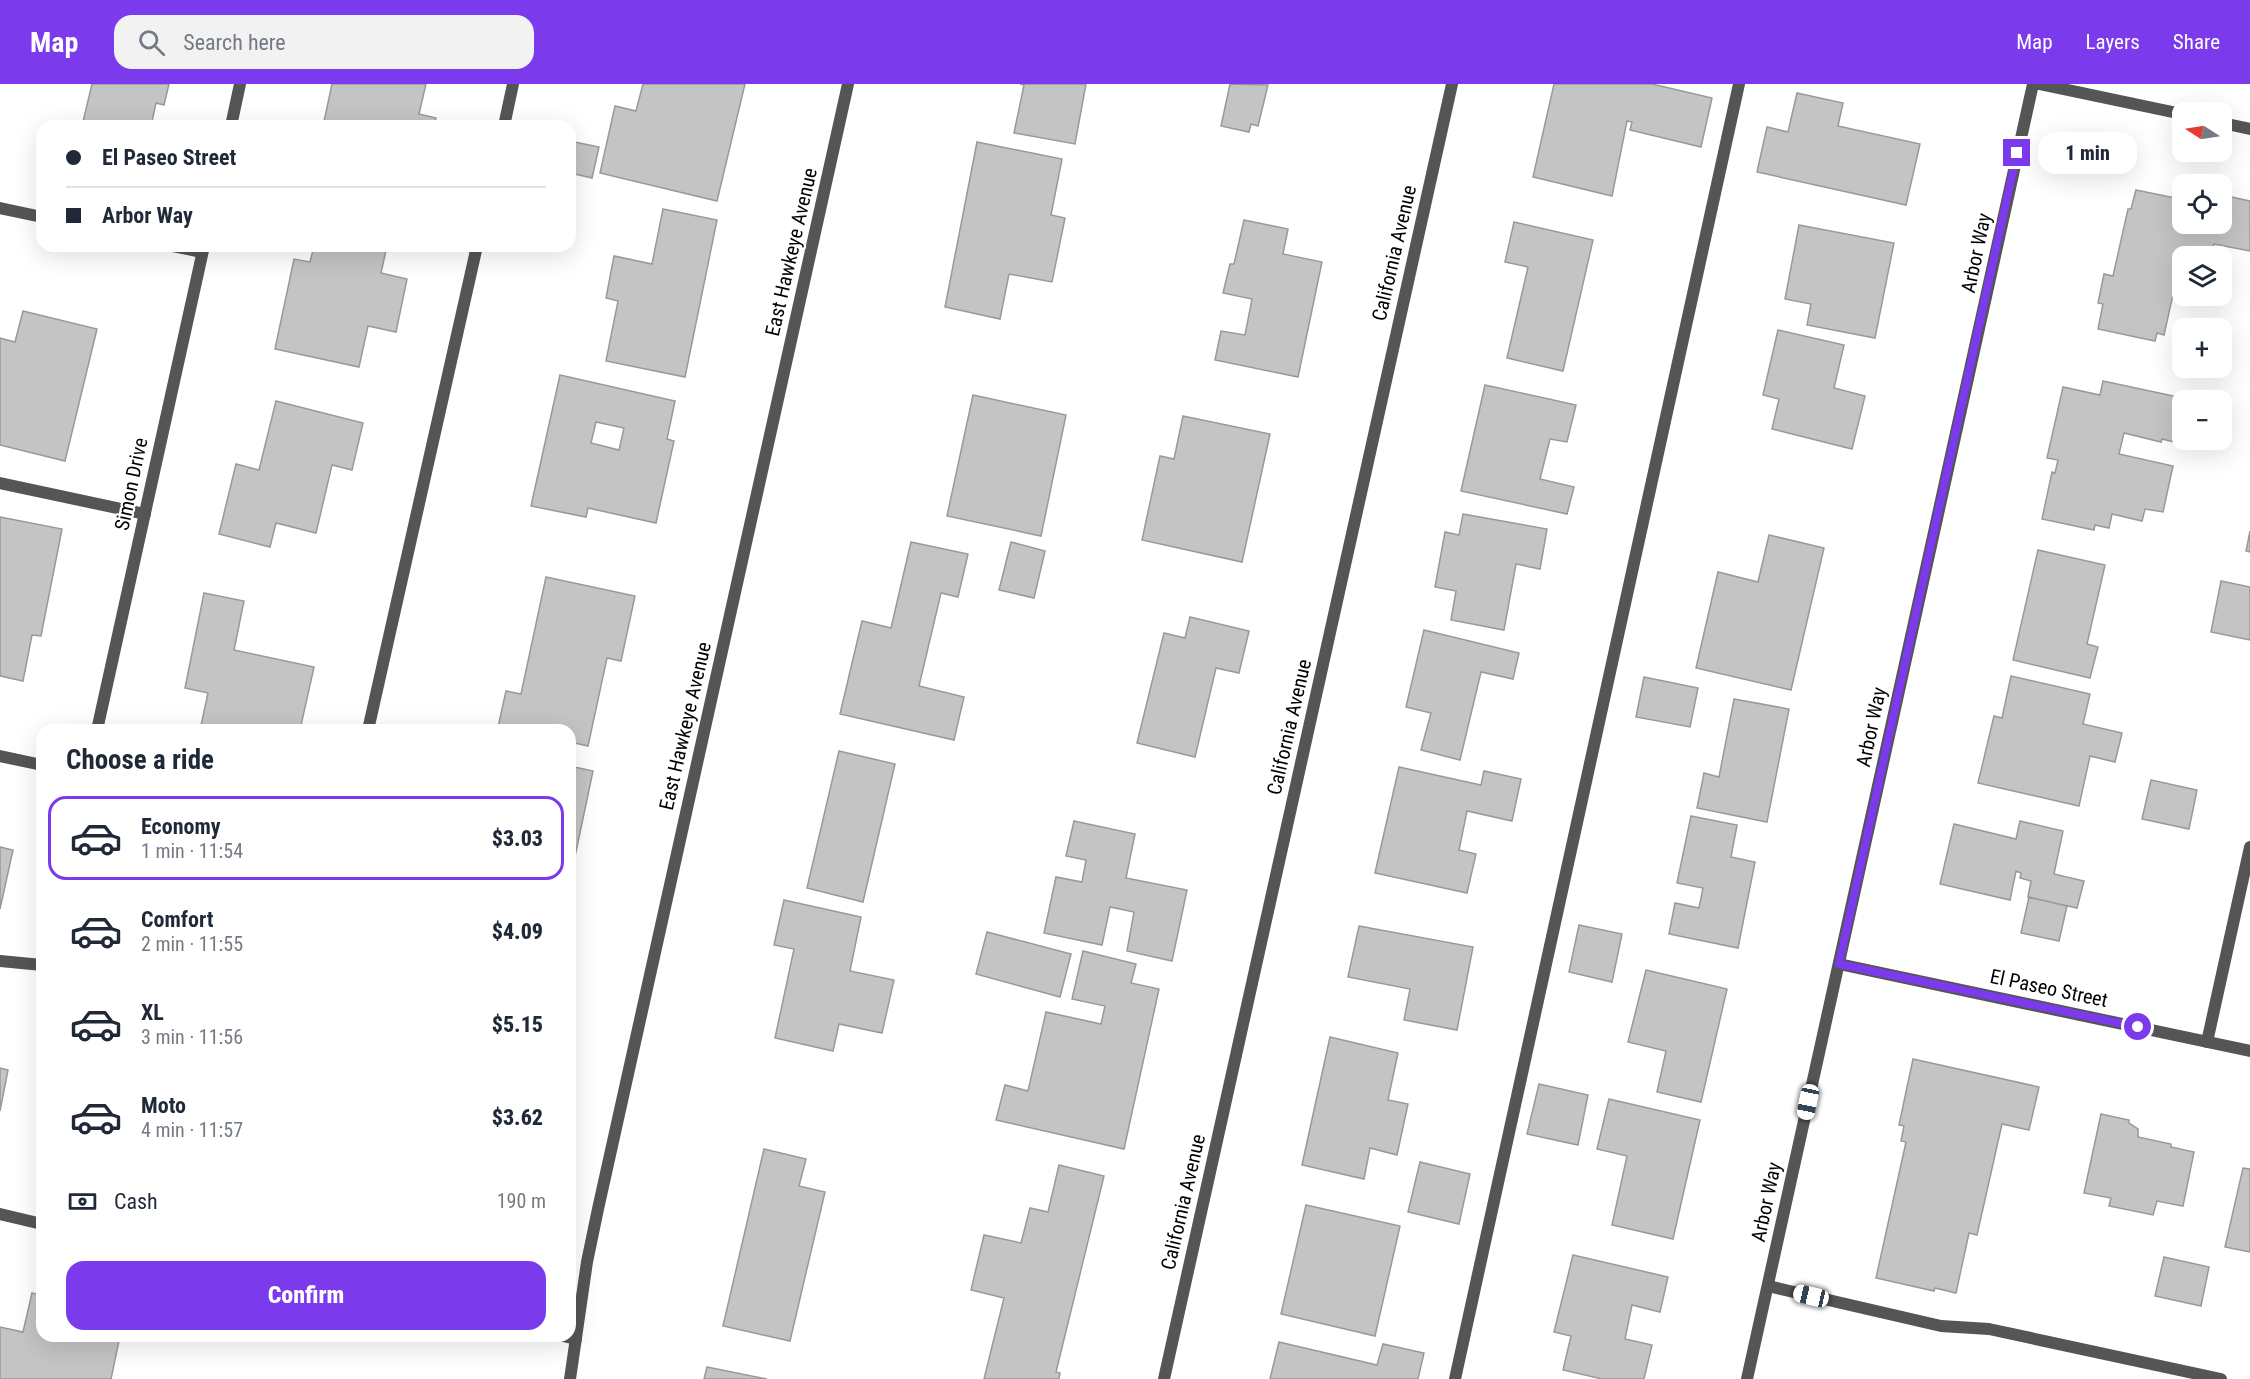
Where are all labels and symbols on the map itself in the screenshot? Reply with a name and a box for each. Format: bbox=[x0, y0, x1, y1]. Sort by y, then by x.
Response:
north arrow bbox=[2172, 102, 2232, 162]
callout: 1 min bbox=[2038, 132, 2137, 174]
route end bbox=[2003, 139, 2030, 166]
street label: East Hawkeye Avenue bbox=[760, 166, 822, 338]
street label: California Avenue bbox=[1367, 183, 1421, 323]
street label: Arbor Way bbox=[1956, 211, 1996, 295]
street label: Simon Drive bbox=[109, 435, 153, 533]
street label: East Hawkeye Avenue bbox=[654, 640, 716, 812]
street label: California Avenue bbox=[1262, 657, 1316, 797]
street label: Arbor Way bbox=[1851, 685, 1891, 769]
street label: El Paseo Street bbox=[1988, 964, 2110, 1012]
route start bbox=[2124, 1013, 2151, 1040]
car bbox=[1795, 1083, 1821, 1121]
street label: California Avenue bbox=[1156, 1132, 1210, 1272]
street label: Arbor Way bbox=[1746, 1160, 1786, 1244]
car bbox=[1791, 1283, 1831, 1309]

